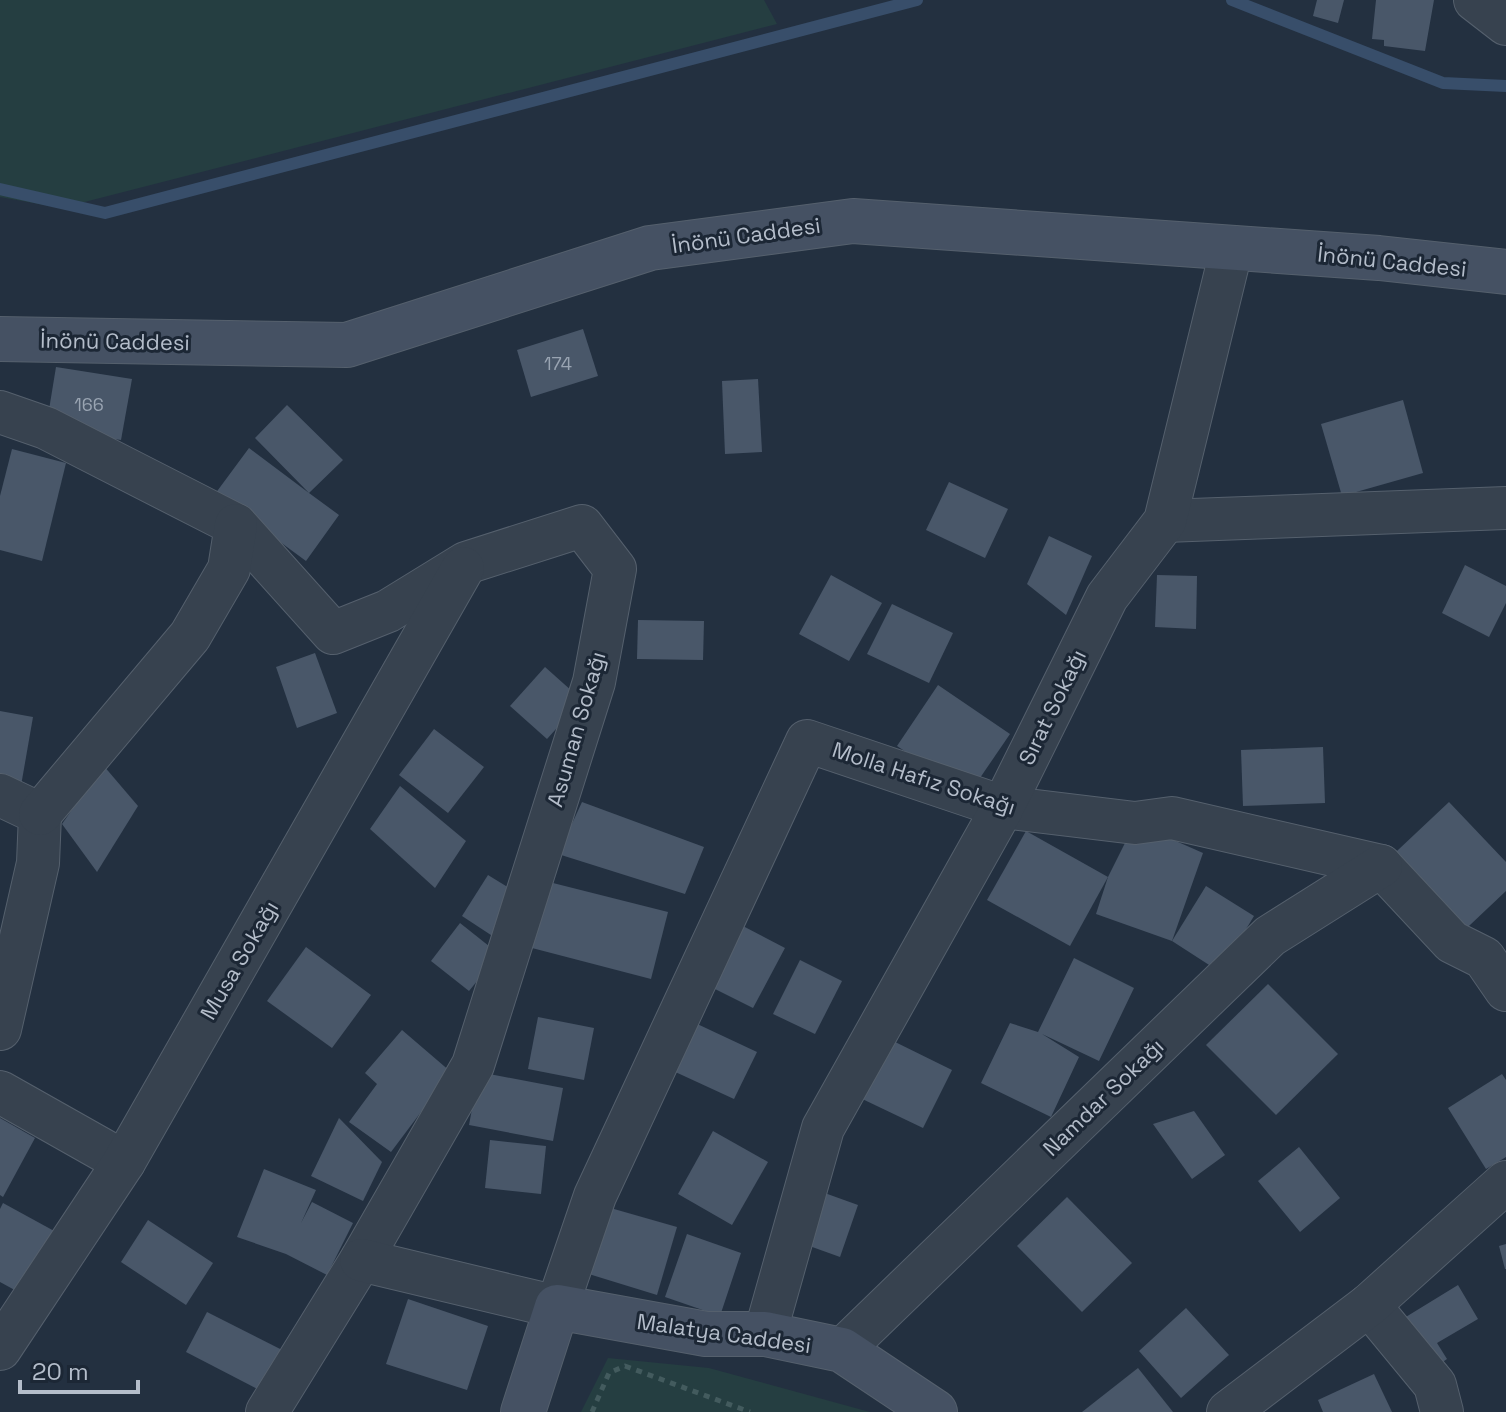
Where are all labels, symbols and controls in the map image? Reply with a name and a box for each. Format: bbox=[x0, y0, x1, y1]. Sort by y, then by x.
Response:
street label: İnönü Caddesi bbox=[670, 211, 822, 259]
street label: İnönü Caddesi bbox=[1316, 239, 1468, 283]
street label: İnönü Caddesi bbox=[40, 326, 190, 356]
house number: 174 bbox=[544, 352, 572, 375]
house number: 166 bbox=[74, 393, 104, 416]
street label: Sırat Sokağı bbox=[1012, 645, 1092, 769]
street label: Asuman Sokağı bbox=[540, 648, 612, 810]
street label: Molla Hafız Sokağı bbox=[829, 735, 1019, 821]
street label: Musa Sokağı bbox=[194, 895, 284, 1025]
street label: Namdar Sokağı bbox=[1037, 1032, 1169, 1162]
street label: Malatya Caddesi bbox=[635, 1307, 813, 1359]
scale bar bbox=[20, 1344, 138, 1394]
text: 20 m bbox=[32, 1356, 89, 1387]

